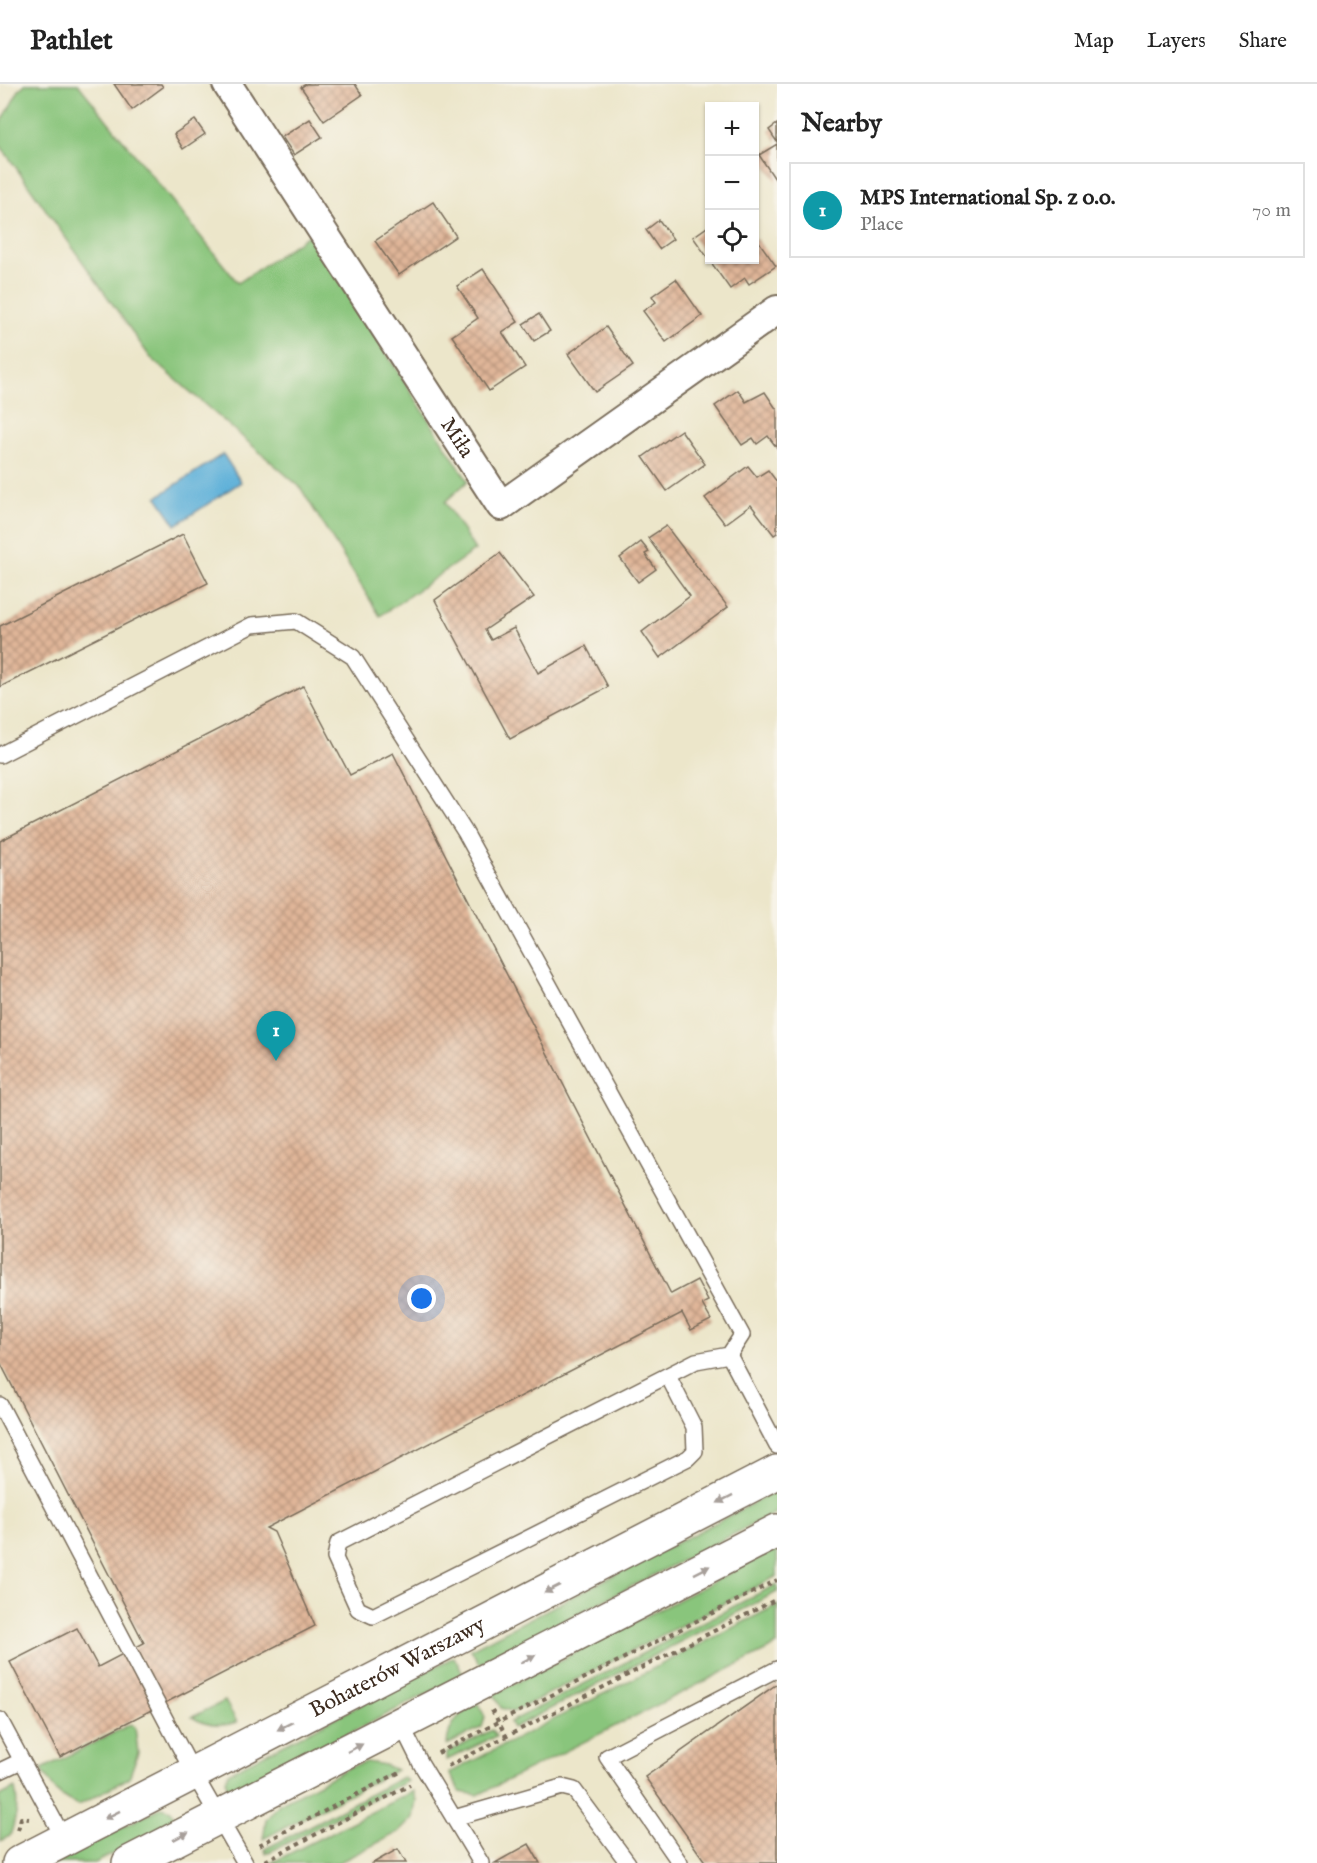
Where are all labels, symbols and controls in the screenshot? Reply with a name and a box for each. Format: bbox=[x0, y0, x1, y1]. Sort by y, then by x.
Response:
text: Pathlet bbox=[30, 24, 113, 59]
text: Map bbox=[1074, 28, 1114, 55]
text: Layers bbox=[1147, 28, 1206, 55]
text: Share bbox=[1239, 28, 1287, 55]
map controls bbox=[705, 102, 759, 264]
button: + bbox=[705, 102, 759, 156]
text: Nearby bbox=[801, 107, 882, 140]
button: − bbox=[705, 156, 759, 210]
text: MPS International Sp. z o.o. bbox=[860, 184, 1116, 212]
text: 1 bbox=[819, 198, 826, 223]
text: 70 m bbox=[1252, 198, 1291, 223]
button: locate bbox=[705, 210, 759, 264]
text: Place bbox=[860, 212, 903, 237]
street label: Miła bbox=[434, 413, 480, 464]
pin: 1 bbox=[256, 1012, 296, 1061]
your location bbox=[407, 1284, 436, 1313]
one-way arrow bbox=[716, 1494, 733, 1504]
one-way arrow bbox=[693, 1565, 710, 1575]
one-way arrow bbox=[543, 1584, 560, 1593]
street label: Bohaterów Warszawy bbox=[305, 1611, 490, 1725]
one-way arrow bbox=[520, 1654, 537, 1663]
one-way arrow bbox=[277, 1722, 294, 1731]
one-way arrow bbox=[346, 1743, 363, 1752]
one-way arrow bbox=[103, 1810, 120, 1820]
one-way arrow bbox=[173, 1831, 190, 1841]

